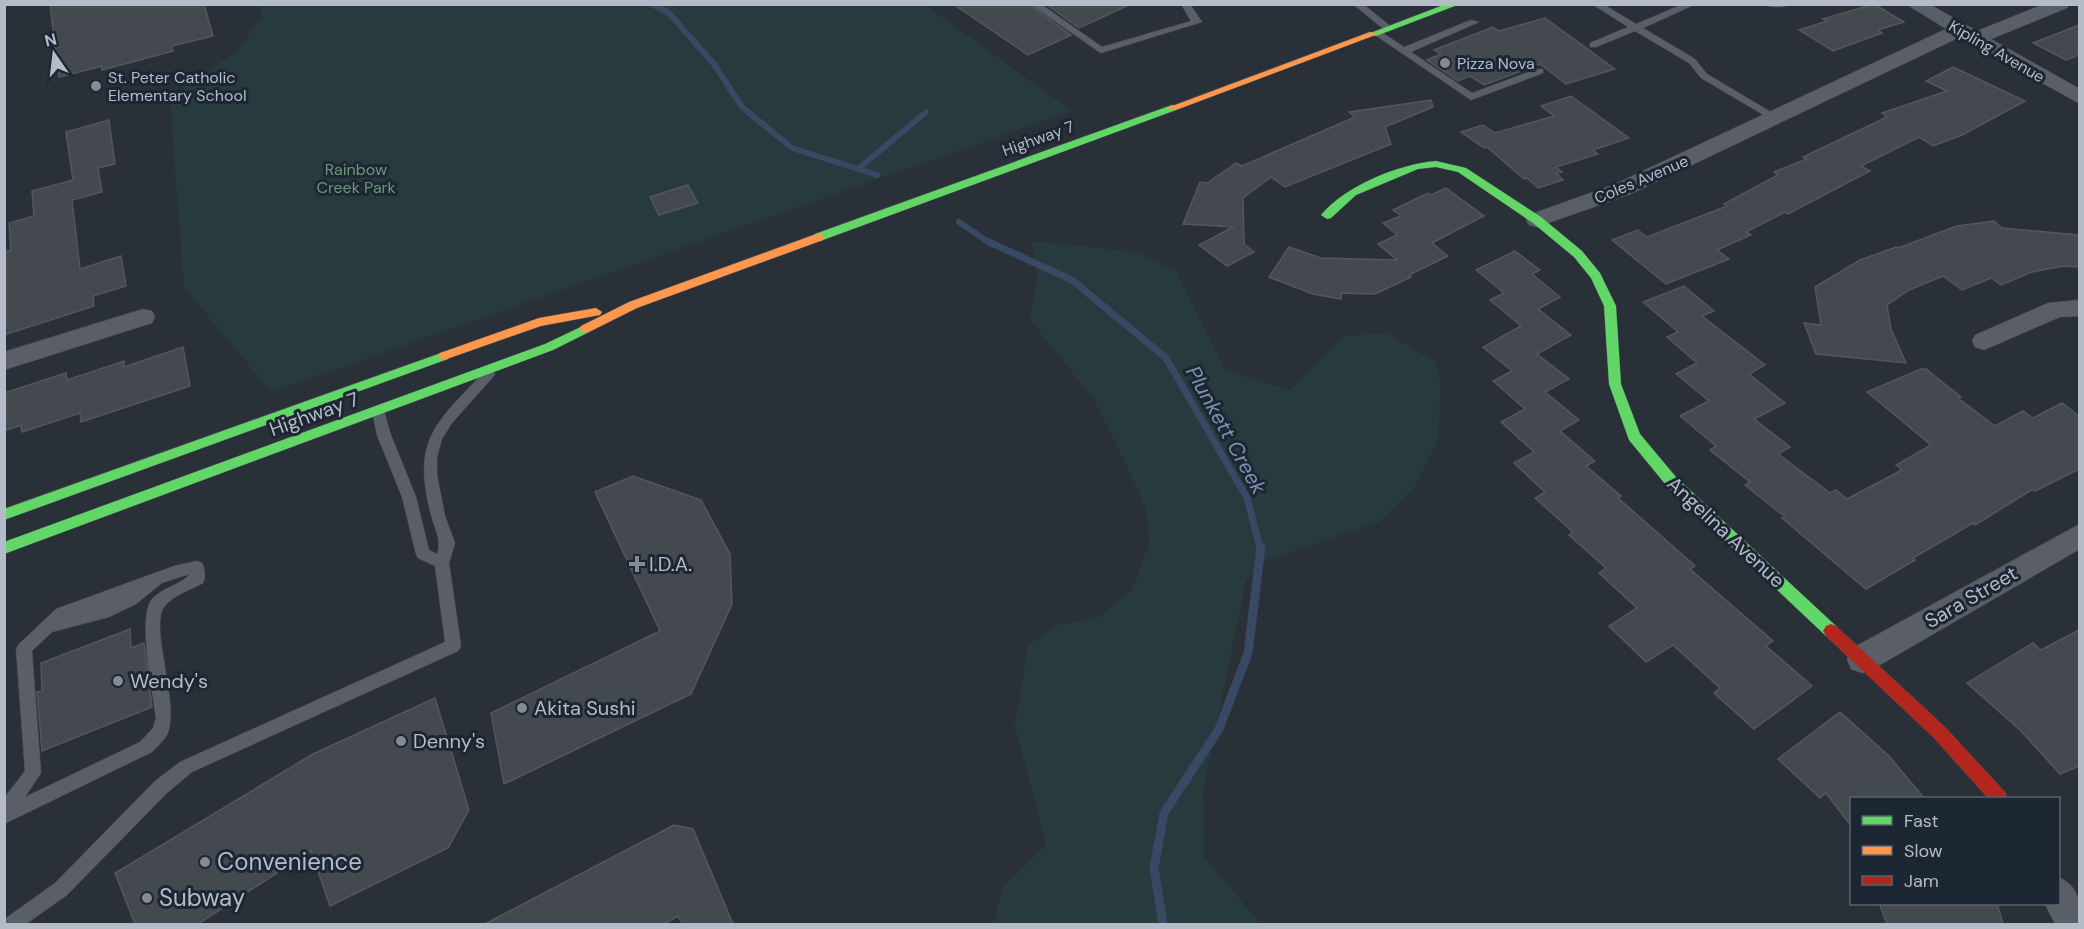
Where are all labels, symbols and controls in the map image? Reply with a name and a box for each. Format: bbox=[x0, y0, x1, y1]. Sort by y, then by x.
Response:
street label: Kipling Avenue bbox=[1945, 15, 2048, 87]
north arrow bbox=[24, 24, 84, 84]
text: N bbox=[42, 28, 59, 52]
place label: Pizza Nova bbox=[1457, 53, 1535, 74]
marker: Pizza Nova bbox=[1438, 56, 1452, 70]
place label: St. Peter Catholic Elementary School bbox=[108, 67, 246, 106]
marker: St. Peter Catholic Elementary School bbox=[89, 79, 103, 93]
street label: Highway 7 bbox=[999, 116, 1077, 161]
street label: Coles Avenue bbox=[1591, 150, 1691, 209]
park label: Rainbow Creek Park bbox=[316, 159, 396, 198]
water label: Plunkett Creek bbox=[1179, 361, 1273, 499]
street label: Highway 7 bbox=[266, 386, 362, 442]
street label: Angelina Avenue bbox=[1662, 471, 1790, 593]
place label: I.D.A. bbox=[649, 551, 692, 577]
marker: I.D.A. bbox=[630, 557, 644, 571]
street label: Sara Street bbox=[1920, 560, 2022, 634]
place label: Wendy's bbox=[130, 668, 208, 694]
marker: Wendy's bbox=[111, 674, 125, 688]
place label: Akita Sushi bbox=[534, 695, 636, 721]
marker: Akita Sushi bbox=[515, 701, 529, 715]
place label: Denny's bbox=[413, 728, 485, 754]
marker: Denny's bbox=[394, 734, 408, 748]
legend bbox=[1850, 797, 2060, 905]
text: Fast bbox=[1904, 809, 1939, 833]
text: Slow bbox=[1904, 839, 1943, 863]
place label: Convenience bbox=[217, 846, 362, 877]
marker: Convenience bbox=[198, 855, 212, 869]
text: Jam bbox=[1904, 869, 1939, 893]
place label: Subway bbox=[159, 882, 245, 913]
marker: Subway bbox=[140, 891, 154, 905]

